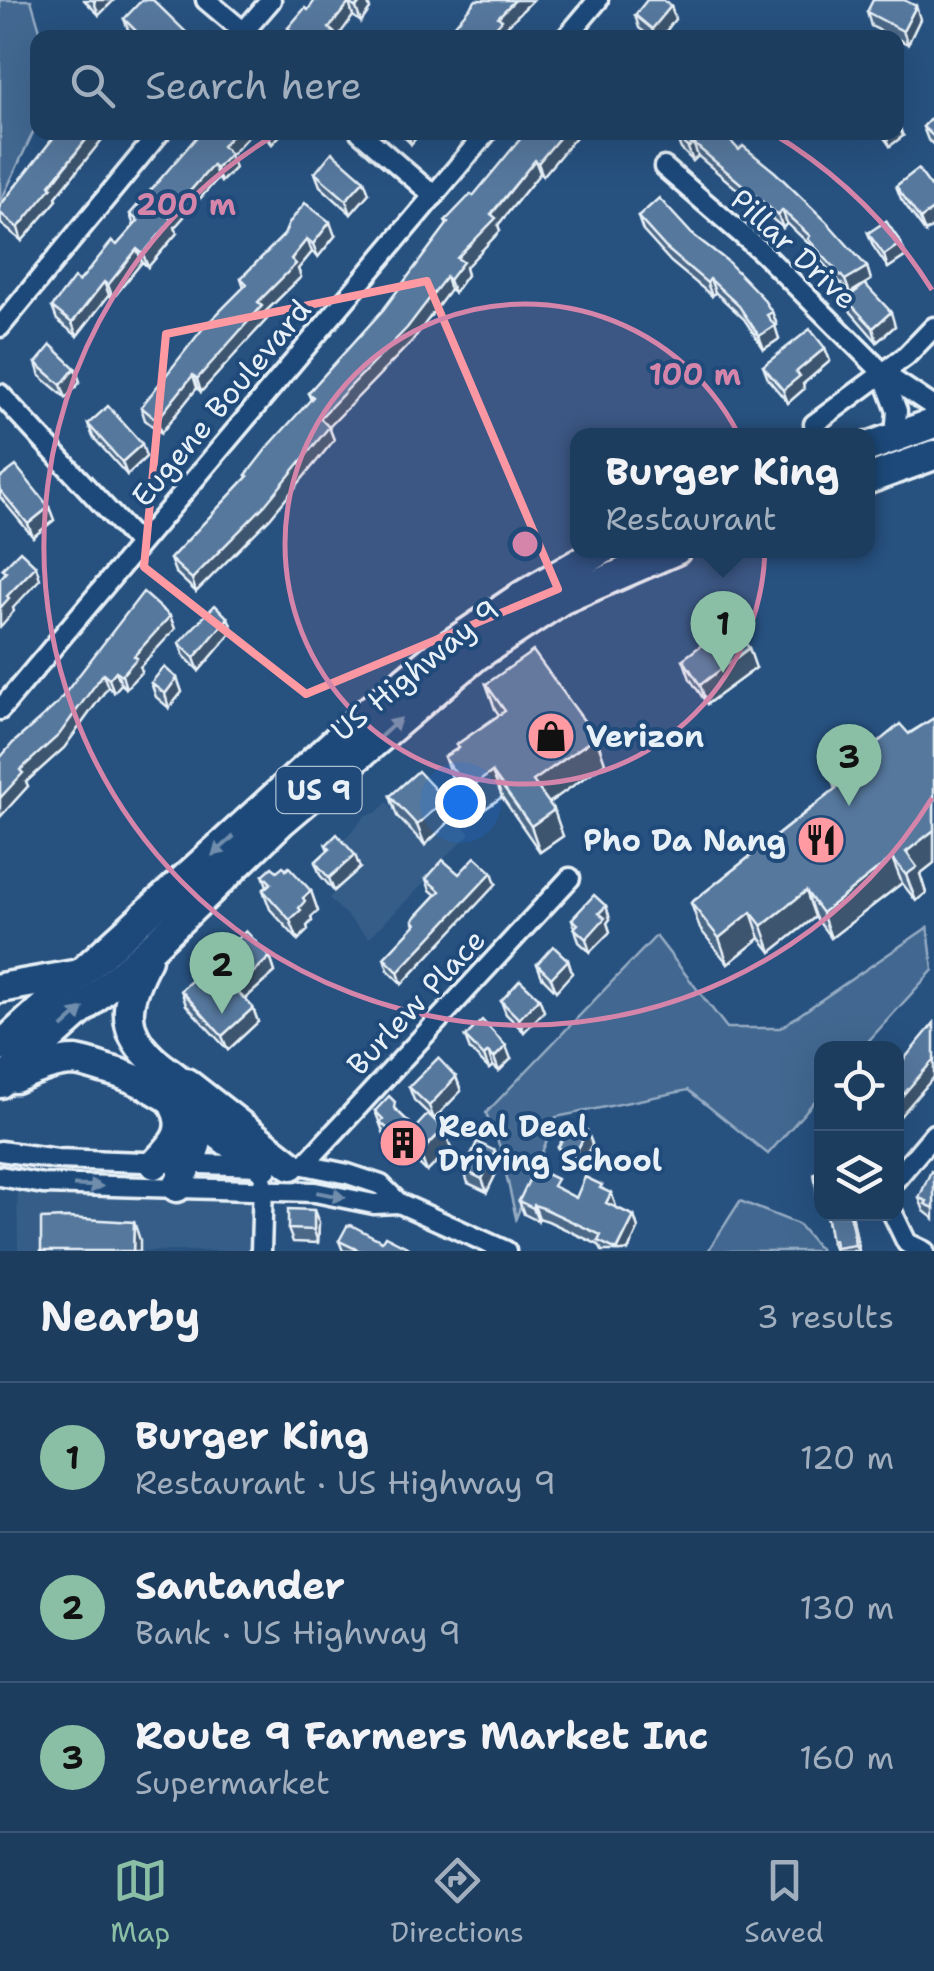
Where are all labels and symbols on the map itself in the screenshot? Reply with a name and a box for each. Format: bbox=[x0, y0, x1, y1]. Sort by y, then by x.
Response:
street label: Pillar Drive bbox=[722, 180, 866, 318]
text: 200 m bbox=[136, 184, 236, 225]
street label: Eugene Boulevard bbox=[122, 290, 320, 516]
text: 100 m bbox=[649, 354, 741, 395]
centre of rings bbox=[507, 526, 543, 562]
street label: US Highway 9 bbox=[322, 590, 508, 750]
pin: 1 bbox=[690, 590, 756, 673]
shop icon: Verizon bbox=[525, 710, 577, 762]
place label: Verizon bbox=[586, 716, 704, 757]
one-way arrow bbox=[377, 718, 402, 740]
pin: 3 bbox=[816, 724, 882, 806]
road number: US 9 bbox=[276, 767, 362, 813]
your location bbox=[435, 777, 486, 828]
restaurant icon: Pho Da Nang bbox=[795, 814, 847, 866]
place label: Pho Da Nang bbox=[583, 820, 786, 861]
one-way arrow bbox=[211, 834, 235, 857]
street label: Burlew Place bbox=[338, 920, 494, 1084]
pin: 2 bbox=[190, 932, 254, 1014]
one-way arrow bbox=[61, 1007, 85, 1030]
place label: Real Deal Driving School bbox=[438, 1106, 662, 1181]
building icon: Real Deal Driving School bbox=[377, 1117, 429, 1169]
one-way arrow bbox=[73, 1178, 105, 1194]
one-way arrow bbox=[316, 1187, 347, 1203]

